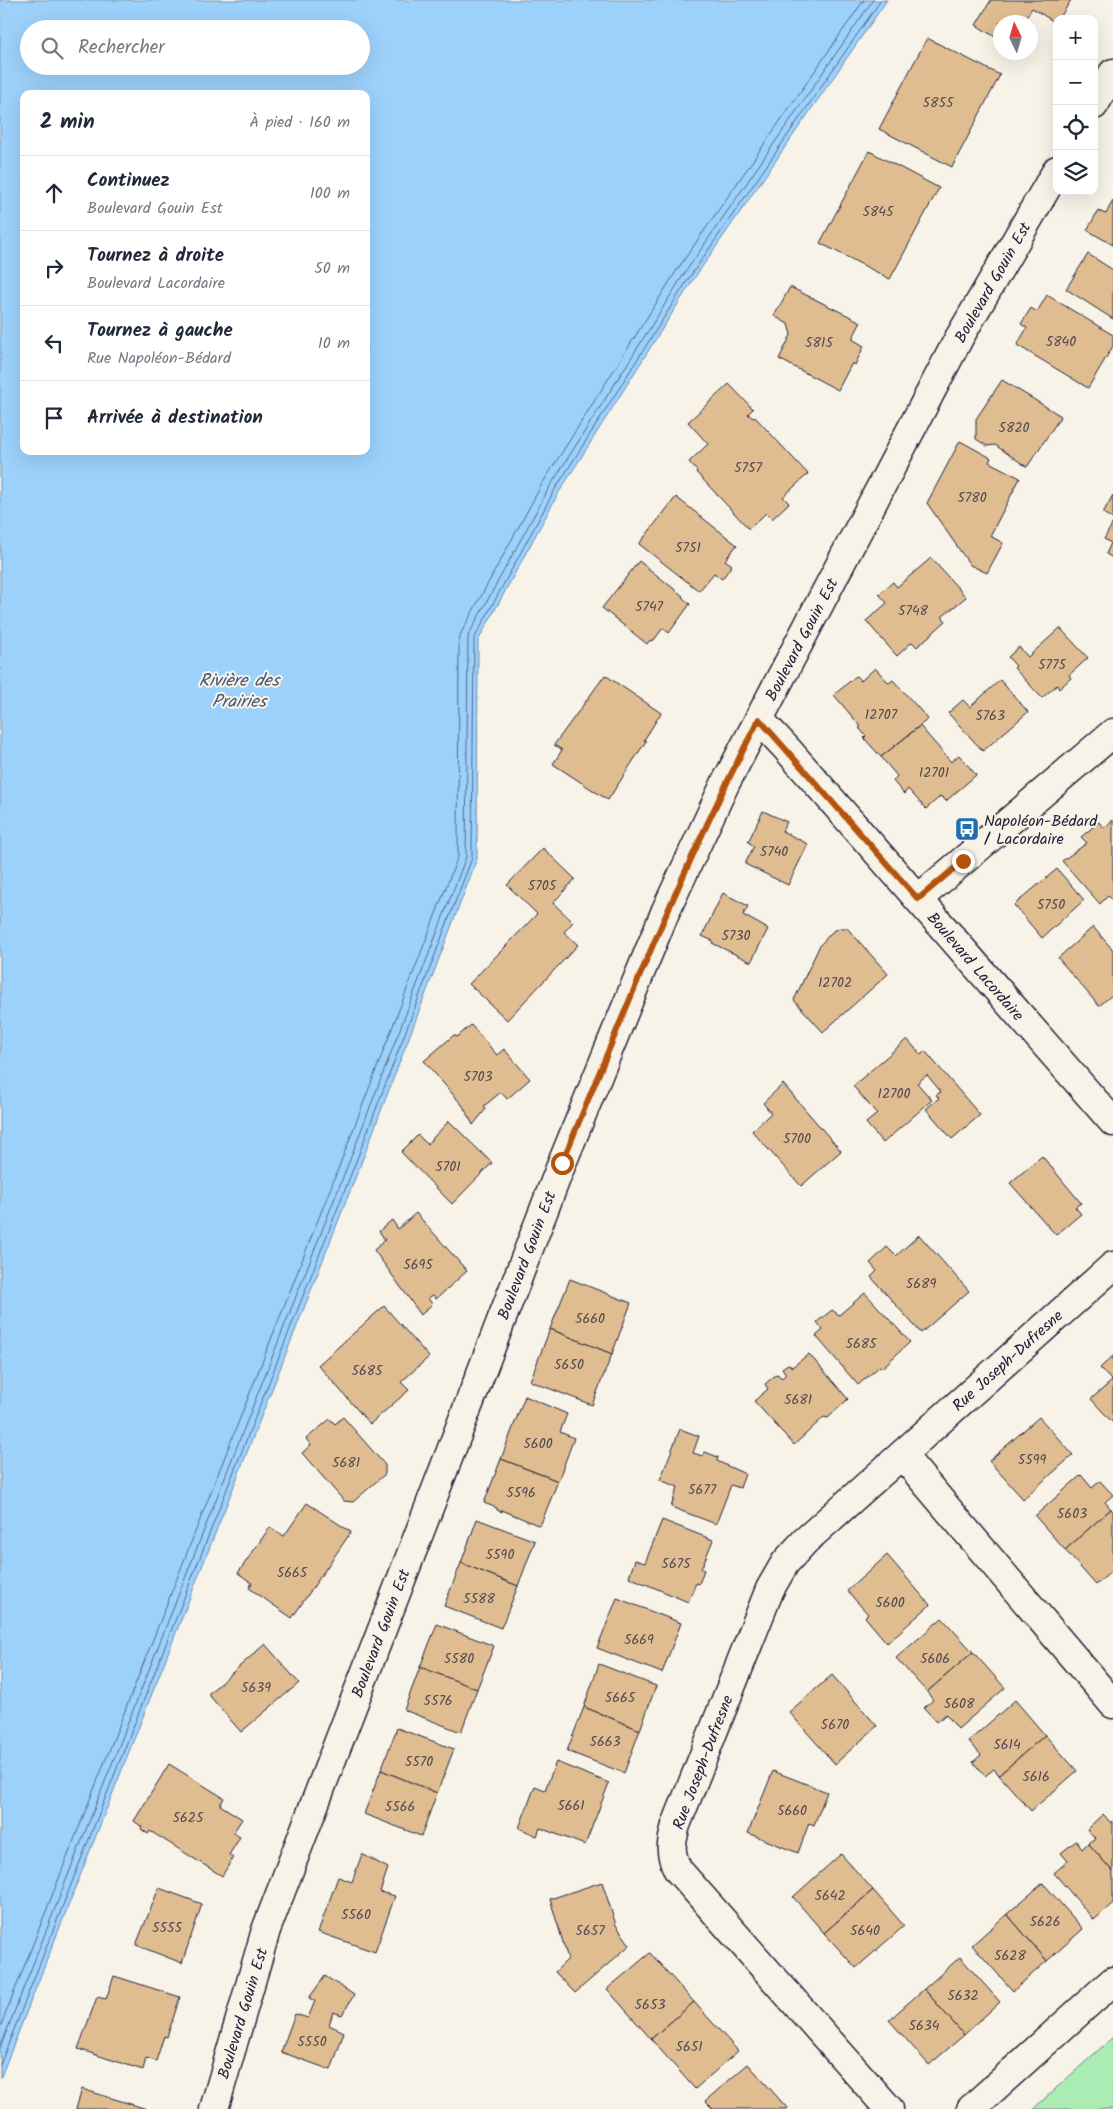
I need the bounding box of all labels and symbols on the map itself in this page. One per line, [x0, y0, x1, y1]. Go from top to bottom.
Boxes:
north arrow [993, 15, 1038, 60]
house number: 5855 [923, 92, 955, 114]
house number: 5845 [862, 201, 895, 223]
street label: Boulevard Gouin Est [948, 217, 1039, 348]
house number: 5840 [1046, 331, 1076, 353]
house number: 5815 [805, 332, 834, 354]
house number: 5820 [998, 417, 1030, 439]
house number: 5757 [734, 457, 763, 479]
house number: 5780 [957, 487, 987, 509]
house number: 5751 [675, 537, 701, 559]
street label: Boulevard Gouin Est [759, 573, 846, 706]
house number: 5747 [635, 596, 664, 618]
house number: 5748 [898, 600, 929, 622]
house number: 5775 [1038, 654, 1067, 676]
water label: Rivière des Prairies [199, 667, 282, 717]
house number: 12707 [865, 704, 898, 726]
house number: 5763 [975, 705, 1005, 727]
house number: 12701 [919, 762, 949, 784]
place label: Napoléon-Bédard / Lacordaire [984, 809, 1098, 852]
bus stop icon: Napoléon-Bédard / Lacordaire [954, 816, 980, 842]
house number: 5740 [760, 841, 788, 863]
route end [952, 850, 975, 873]
house number: 5705 [528, 875, 558, 897]
house number: 5750 [1037, 894, 1065, 916]
street label: Boulevard Lacordaire [920, 907, 1030, 1027]
house number: 5730 [722, 925, 750, 947]
house number: 12702 [818, 972, 852, 994]
house number: 5703 [464, 1066, 492, 1088]
house number: 12700 [878, 1083, 910, 1105]
house number: 5700 [783, 1128, 811, 1150]
route start [551, 1152, 574, 1175]
house number: 5701 [435, 1156, 461, 1178]
street label: Boulevard Gouin Est [491, 1187, 564, 1324]
house number: 5695 [403, 1254, 434, 1276]
house number: 5689 [906, 1273, 936, 1295]
street label: Rue Joseph-Dufresne [947, 1304, 1069, 1418]
house number: 5660 [575, 1308, 605, 1330]
house number: 5685 [845, 1333, 878, 1355]
house number: 5650 [554, 1354, 584, 1376]
house number: 5685 [351, 1360, 384, 1382]
house number: 5681 [784, 1389, 812, 1411]
house number: 5600 [523, 1433, 553, 1455]
house number: 5599 [1018, 1449, 1047, 1471]
house number: 5681 [332, 1452, 360, 1474]
house number: 5677 [688, 1479, 717, 1501]
house number: 5596 [506, 1482, 536, 1504]
house number: 5603 [1057, 1503, 1087, 1525]
house number: 5590 [486, 1544, 514, 1566]
house number: 5675 [661, 1553, 692, 1575]
house number: 5665 [277, 1562, 309, 1584]
street label: Boulevard Gouin Est [345, 1565, 418, 1702]
house number: 5588 [463, 1588, 496, 1610]
house number: 5600 [875, 1592, 905, 1614]
house number: 5669 [624, 1629, 654, 1651]
house number: 5580 [444, 1648, 474, 1670]
house number: 5606 [920, 1648, 950, 1670]
house number: 5639 [241, 1677, 271, 1699]
house number: 5665 [605, 1687, 637, 1709]
house number: 5576 [423, 1690, 453, 1712]
street label: Rue Joseph-Dufresne [666, 1692, 741, 1833]
house number: 5608 [944, 1693, 975, 1715]
house number: 5670 [821, 1714, 849, 1736]
house number: 5663 [589, 1731, 621, 1753]
house number: 5614 [993, 1734, 1021, 1756]
house number: 5570 [405, 1751, 433, 1773]
house number: 5616 [1022, 1766, 1050, 1788]
house number: 5661 [557, 1795, 585, 1817]
house number: 5566 [385, 1796, 415, 1818]
house number: 5660 [777, 1800, 807, 1822]
house number: 5625 [173, 1807, 205, 1829]
house number: 5642 [814, 1885, 846, 1907]
house number: 5560 [341, 1904, 371, 1926]
house number: 5626 [1029, 1911, 1061, 1933]
house number: 5555 [152, 1917, 184, 1939]
house number: 5657 [575, 1920, 605, 1942]
house number: 5640 [850, 1920, 880, 1942]
street label: Boulevard Gouin Est [212, 1944, 276, 2082]
house number: 5628 [994, 1945, 1026, 1967]
house number: 5632 [947, 1985, 979, 2007]
house number: 5653 [635, 1994, 665, 2016]
house number: 5634 [908, 2015, 940, 2037]
house number: 5550 [297, 2031, 327, 2053]
house number: 5651 [675, 2036, 703, 2058]

